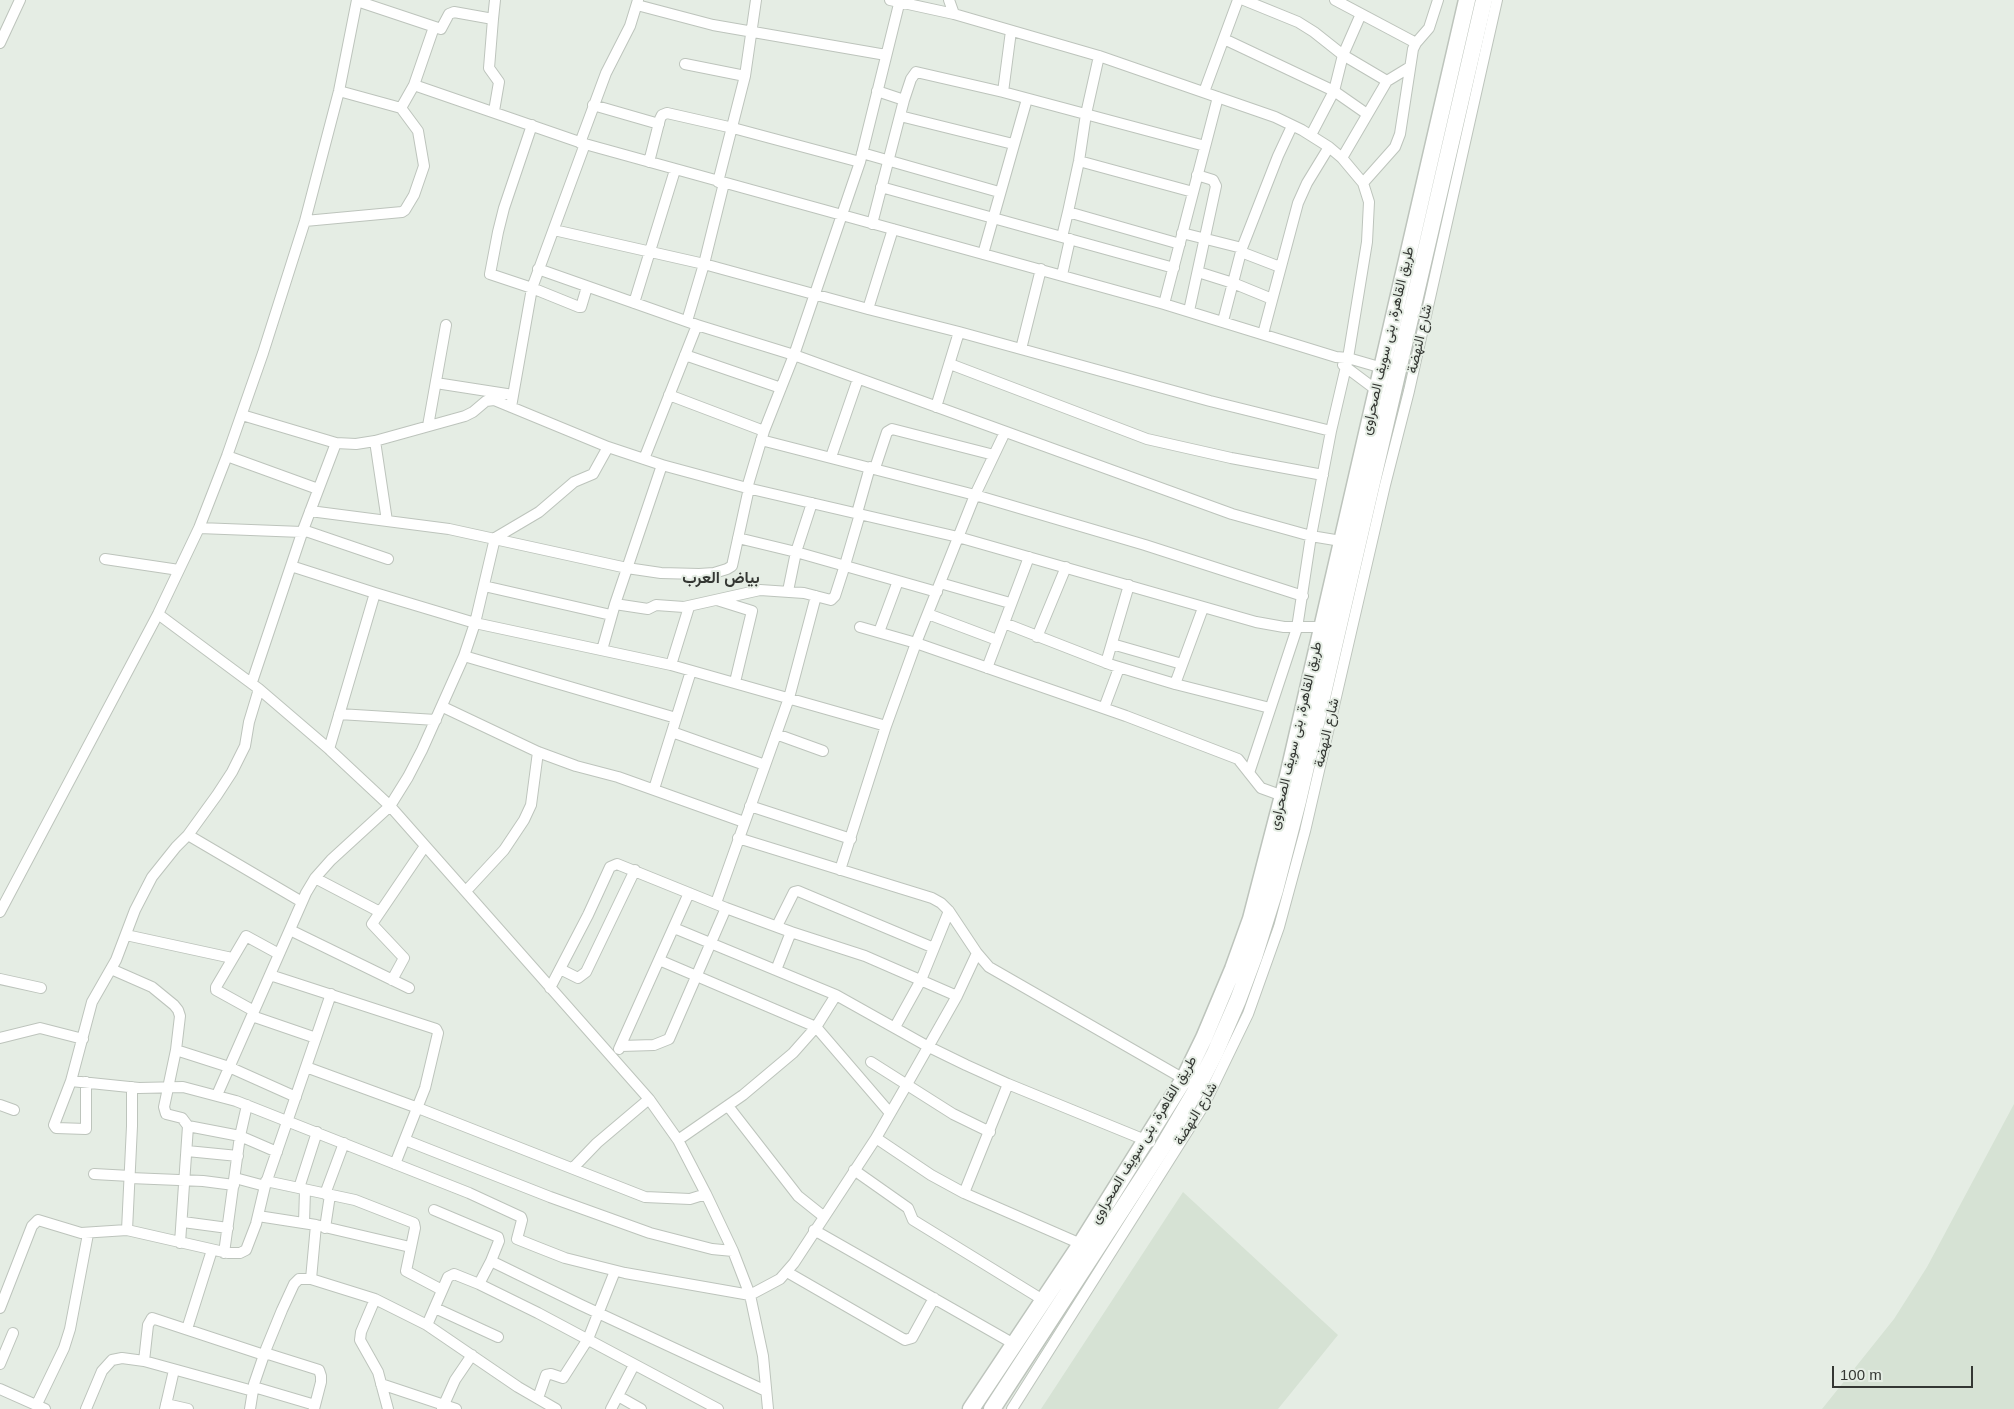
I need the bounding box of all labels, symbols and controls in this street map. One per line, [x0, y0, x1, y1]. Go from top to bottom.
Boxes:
street label: طريق القاهرة, بنى سويف الصحراوى [1358, 245, 1418, 437]
street label: شارع النهضة [1404, 303, 1436, 375]
district label: بياض العرب [682, 569, 760, 589]
street label: طريق القاهرة, بنى سويف الصحراوى [1266, 640, 1326, 832]
street label: شارع النهضة [1311, 697, 1343, 769]
street label: طريق القاهرة, بنى سويف الصحراوى [1087, 1053, 1201, 1227]
street label: شارع النهضة [1171, 1080, 1221, 1148]
scale bar [1834, 1356, 1975, 1388]
text: 100 m [1840, 1366, 1882, 1383]

